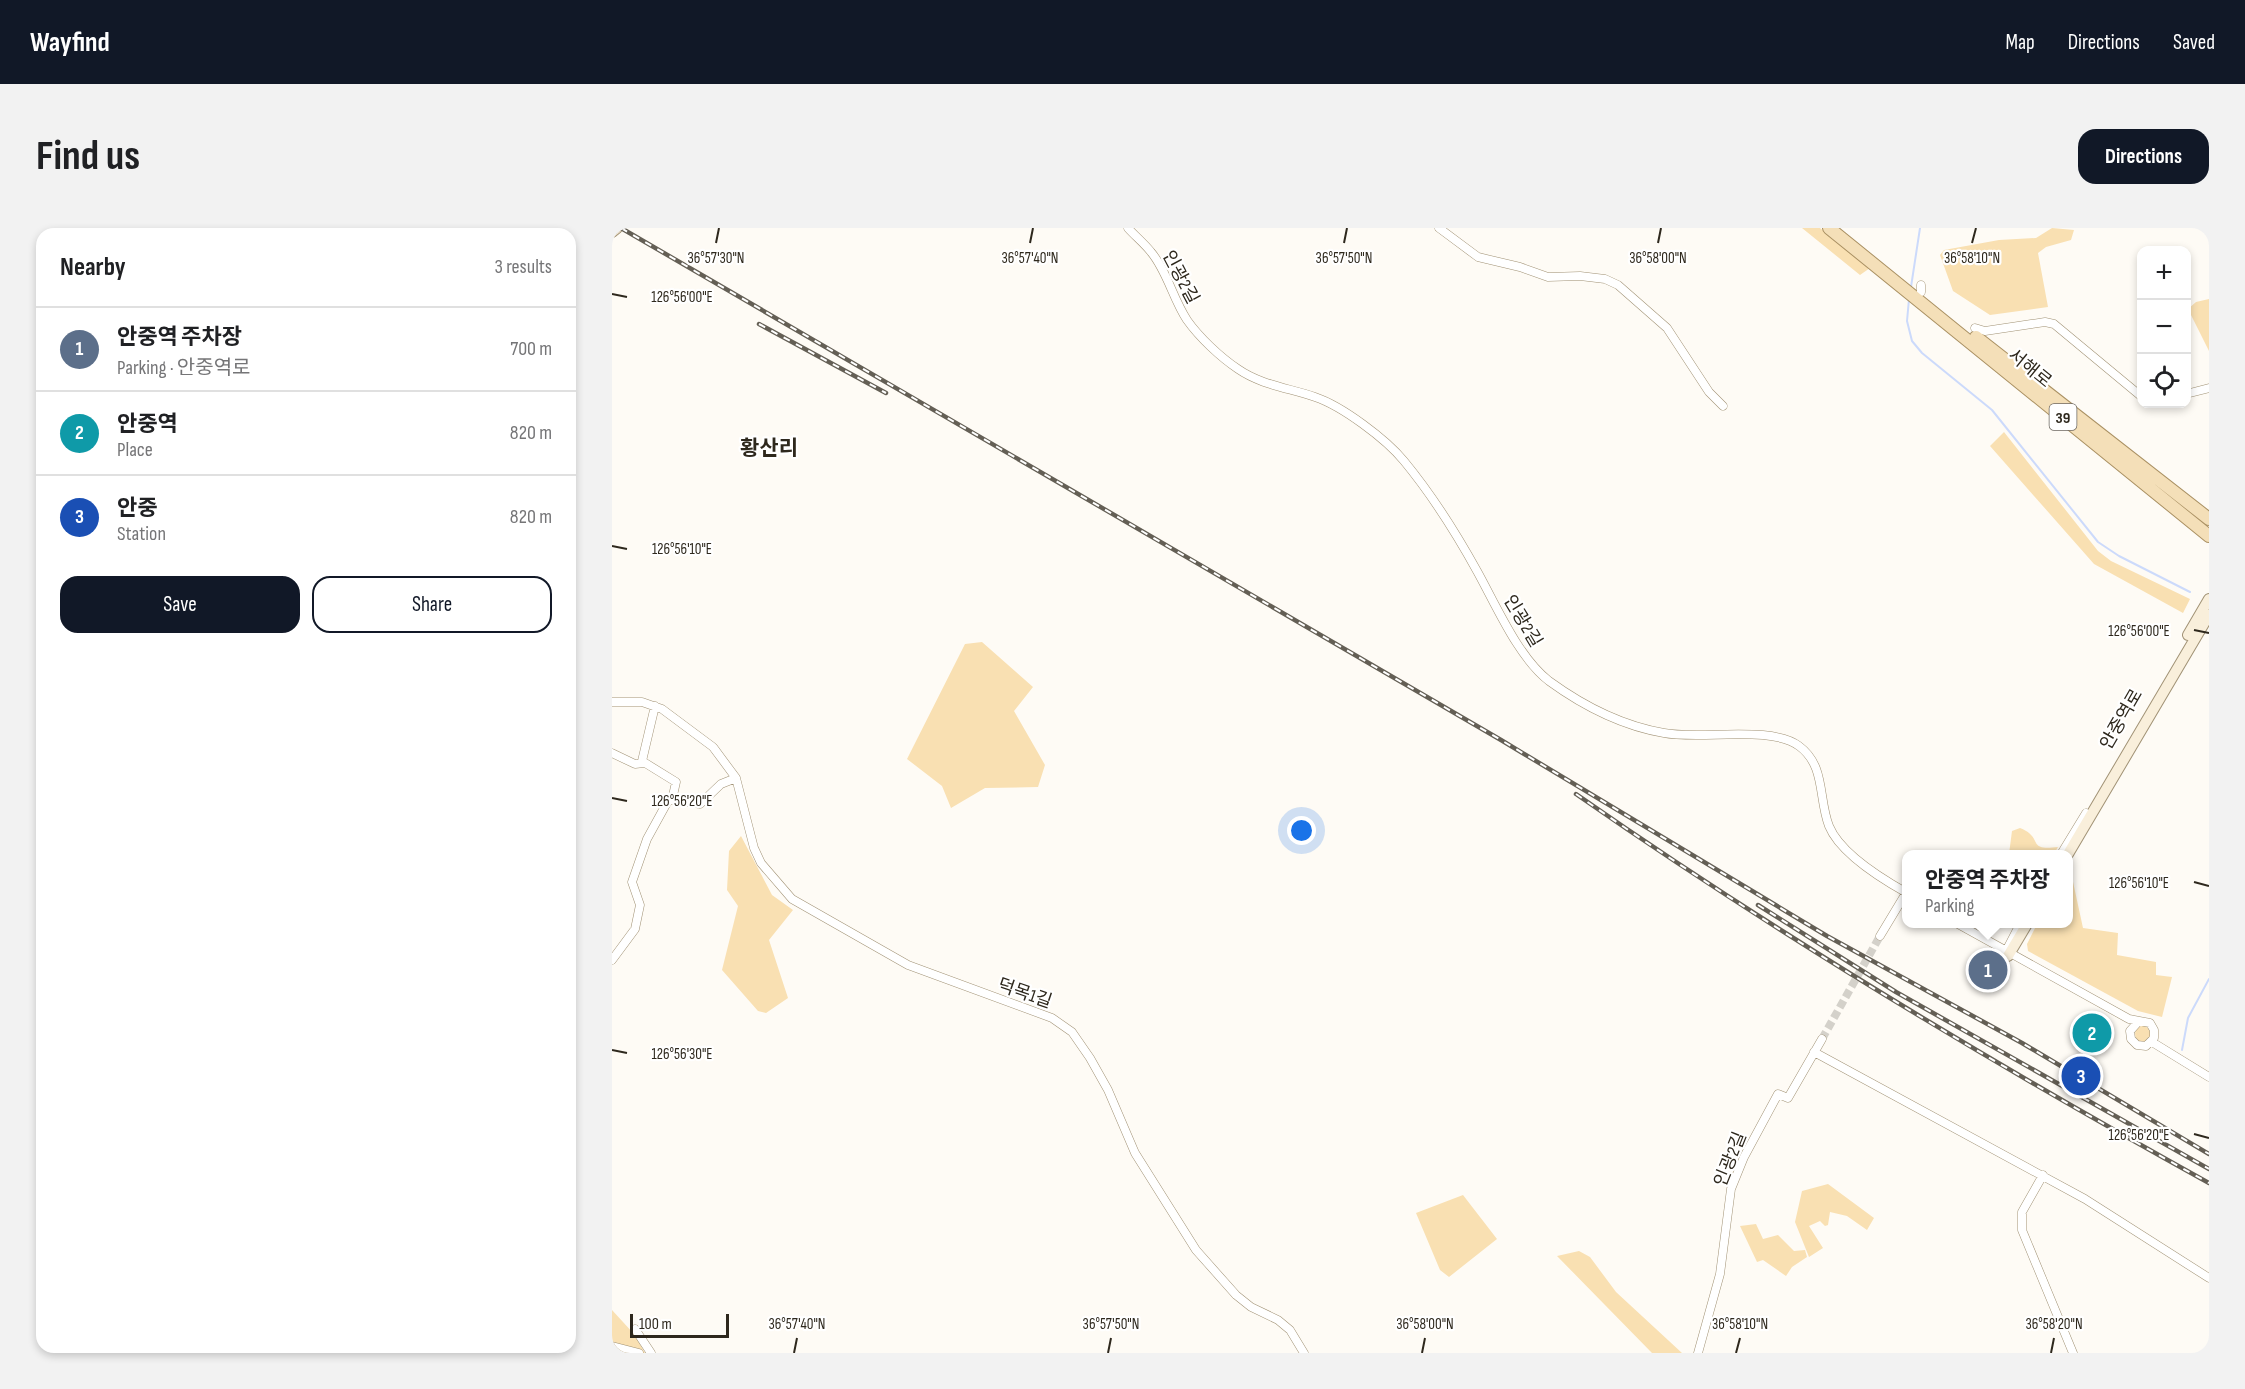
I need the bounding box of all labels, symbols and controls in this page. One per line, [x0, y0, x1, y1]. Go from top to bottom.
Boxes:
text: Wayfind [30, 26, 110, 59]
text: Map [2005, 30, 2035, 55]
text: Directions [2068, 30, 2140, 55]
text: Saved [2173, 30, 2215, 55]
button: Directions [2078, 129, 2209, 184]
text: Find us [36, 131, 140, 182]
map controls [2137, 246, 2191, 408]
button: + [2137, 246, 2191, 300]
street label: 인광2길 [1158, 247, 1203, 307]
text: 36°57'30"N [687, 249, 745, 268]
text: 36°57'40"N [1001, 249, 1059, 268]
text: 36°57'50"N [1316, 249, 1372, 268]
text: 36°58'00"N [1629, 249, 1687, 268]
text: 36°58'10"N [1944, 249, 2000, 268]
text: Nearby [60, 252, 126, 283]
text: 3 results [495, 255, 552, 279]
text: 126°56'00"E [651, 288, 713, 307]
button: − [2137, 300, 2191, 354]
text: 안중역 주차장 [117, 324, 242, 351]
text: 1 [76, 337, 83, 361]
text: 700 m [510, 337, 552, 361]
street label: 서해로 [2004, 345, 2056, 392]
button: locate [2137, 354, 2191, 408]
text: Parking · 안중역로 [117, 356, 250, 380]
road number: 39 [2050, 404, 2076, 430]
text: 안중역 [117, 411, 178, 438]
text: 2 [75, 421, 84, 445]
text: 820 m [510, 421, 552, 445]
district label: 황산리 [740, 436, 798, 461]
text: Place [117, 438, 153, 462]
text: 안중 [117, 495, 157, 522]
text: 3 [75, 505, 84, 529]
text: 820 m [510, 505, 552, 529]
text: Station [117, 522, 166, 546]
text: 126°56'10"E [652, 540, 712, 559]
button: Save [60, 576, 300, 633]
button: Share [312, 576, 552, 633]
street label: 인광2길 [1499, 591, 1546, 651]
text: 126°56'00"E [2108, 622, 2170, 641]
street label: 안중역로 [2096, 685, 2147, 753]
text: 126°56'20"E [651, 792, 713, 811]
your location [1287, 816, 1316, 845]
popup [1902, 850, 2073, 928]
text: 안중역 주차장 [1925, 867, 2050, 894]
text: 126°56'10"E [2109, 874, 2169, 893]
text: Parking [1925, 894, 1975, 918]
pin: 1 [1968, 948, 2008, 992]
street label: 덕목1길 [995, 974, 1055, 1013]
pin: 2 [2072, 1010, 2112, 1056]
text: 126°56'30"E [651, 1045, 713, 1064]
pin: 3 [2062, 1054, 2100, 1098]
text: 126°56'20"E [2108, 1126, 2170, 1145]
street label: 인광2길 [1710, 1129, 1751, 1190]
scale bar [630, 1311, 729, 1338]
text: 100 m [639, 1315, 672, 1334]
text: 36°57'40"N [768, 1315, 826, 1334]
text: 36°57'50"N [1083, 1315, 1139, 1334]
text: 36°58'00"N [1396, 1315, 1454, 1334]
text: 36°58'10"N [1712, 1315, 1768, 1334]
text: 36°58'20"N [2025, 1315, 2083, 1334]

